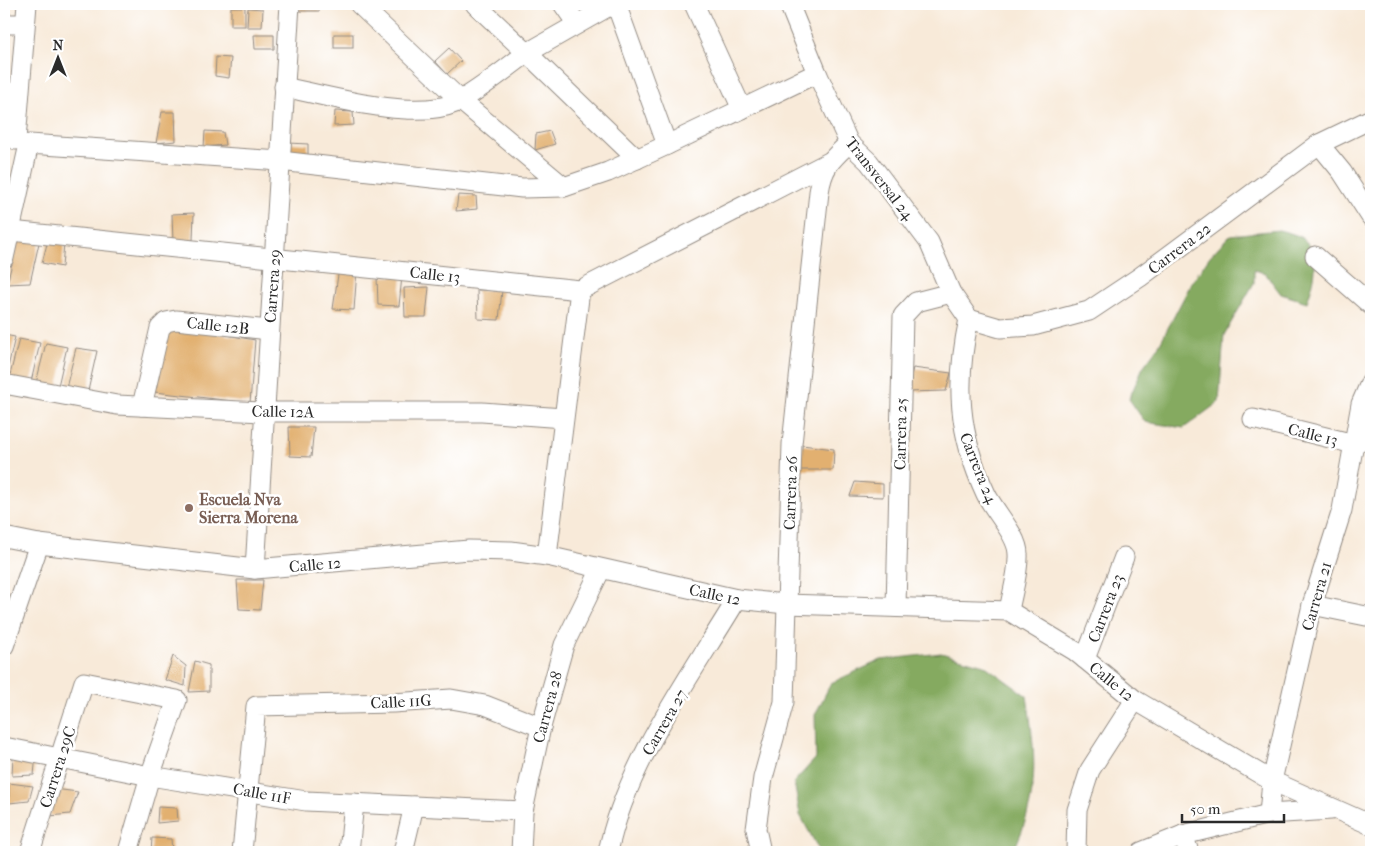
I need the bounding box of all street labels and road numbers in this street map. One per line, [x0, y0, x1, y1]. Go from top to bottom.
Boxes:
street label: Transversal 24 [841, 133, 918, 224]
street label: Carrera 22 [1144, 219, 1214, 278]
street label: Carrera 29 [260, 249, 285, 324]
street label: Calle 13 [409, 262, 461, 287]
street label: Calle 12B [186, 313, 250, 338]
street label: Carrera 25 [890, 398, 911, 470]
street label: Calle 12A [252, 401, 315, 422]
street label: Calle 13 [1286, 419, 1340, 450]
street label: Carrera 24 [956, 430, 1002, 507]
street label: Carrera 26 [780, 455, 801, 530]
street label: Calle 12 [288, 553, 342, 576]
street label: Carrera 21 [1298, 559, 1335, 633]
street label: Carrera 23 [1084, 571, 1127, 645]
street label: Calle 12 [687, 580, 742, 609]
street label: Calle 12 [1085, 658, 1138, 705]
street label: Carrera 28 [529, 669, 566, 745]
street label: Carrera 27 [638, 686, 691, 759]
street label: Calle 11G [370, 690, 432, 713]
street label: Carrera 29C [35, 724, 80, 810]
street label: Calle 11F [232, 779, 293, 808]

